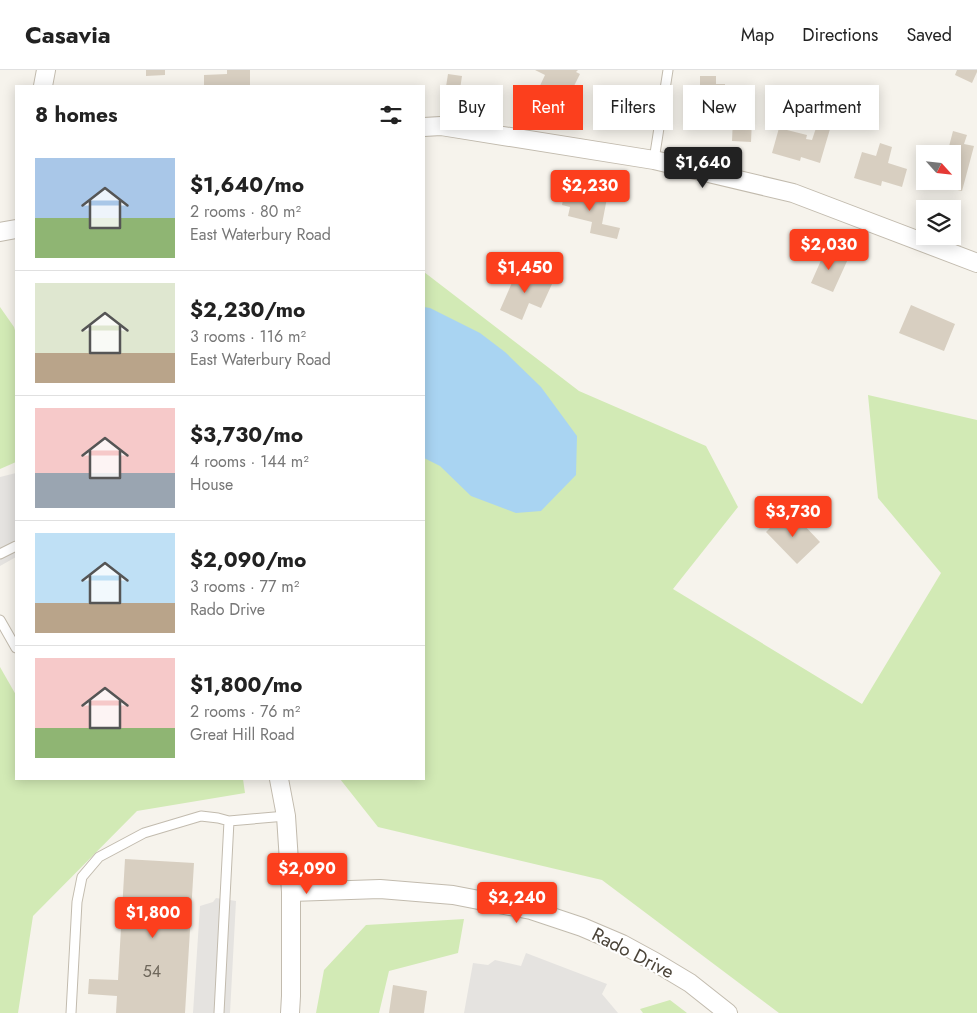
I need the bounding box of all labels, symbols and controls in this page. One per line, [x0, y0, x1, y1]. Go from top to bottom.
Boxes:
text: Casavia [25, 17, 111, 52]
text: Map [741, 22, 774, 48]
text: Directions [802, 22, 878, 48]
text: Saved [906, 22, 952, 48]
chip: Buy [440, 85, 503, 130]
chip: Rent [513, 85, 583, 130]
chip: Filters [593, 85, 673, 130]
chip: New [683, 85, 755, 130]
chip: Apartment [765, 85, 879, 130]
text: 8 homes [35, 100, 118, 130]
icon: filters [377, 101, 405, 129]
north arrow [916, 145, 961, 190]
map controls [916, 145, 961, 245]
pin: $1,640 [662, 146, 744, 189]
text: $1,640 [675, 151, 731, 174]
text: $1,640/mo [190, 170, 304, 200]
pin: $2,230 [549, 170, 631, 212]
text: $2,230 [562, 174, 618, 197]
icon: home [75, 178, 135, 238]
text: 2 rooms · 80 m² [190, 200, 301, 223]
button: layers [916, 200, 961, 245]
text: East Waterbury Road [190, 223, 331, 246]
pin: $2,030 [788, 228, 870, 271]
text: $2,030 [801, 233, 857, 256]
pin: $1,450 [484, 252, 566, 294]
text: $1,450 [497, 256, 553, 279]
text: $2,230/mo [190, 295, 305, 325]
icon: home [75, 303, 135, 363]
text: 3 rooms · 116 m² [190, 325, 306, 348]
text: East Waterbury Road [190, 348, 331, 371]
text: $3,730/mo [190, 420, 303, 450]
icon: home [75, 428, 135, 488]
text: 4 rooms · 144 m² [190, 450, 309, 473]
text: House [190, 473, 233, 496]
pin: $3,730 [752, 496, 834, 538]
text: $3,730 [765, 500, 821, 523]
text: $2,090/mo [190, 545, 306, 575]
icon: home [75, 553, 135, 613]
text: 3 rooms · 77 m² [190, 575, 299, 598]
text: Rado Drive [190, 598, 265, 621]
text: $1,800/mo [190, 670, 302, 700]
icon: home [75, 678, 135, 738]
text: 2 rooms · 76 m² [190, 700, 300, 723]
text: Great Hill Road [190, 723, 295, 746]
pin: $2,090 [266, 852, 348, 895]
text: $2,090 [278, 857, 336, 880]
pin: $2,240 [476, 882, 558, 924]
text: $2,240 [488, 886, 546, 909]
pin: $1,800 [112, 896, 194, 939]
text: $1,800 [126, 901, 180, 924]
street label: Rado Drive [587, 921, 679, 985]
house number: 54 [143, 960, 161, 983]

